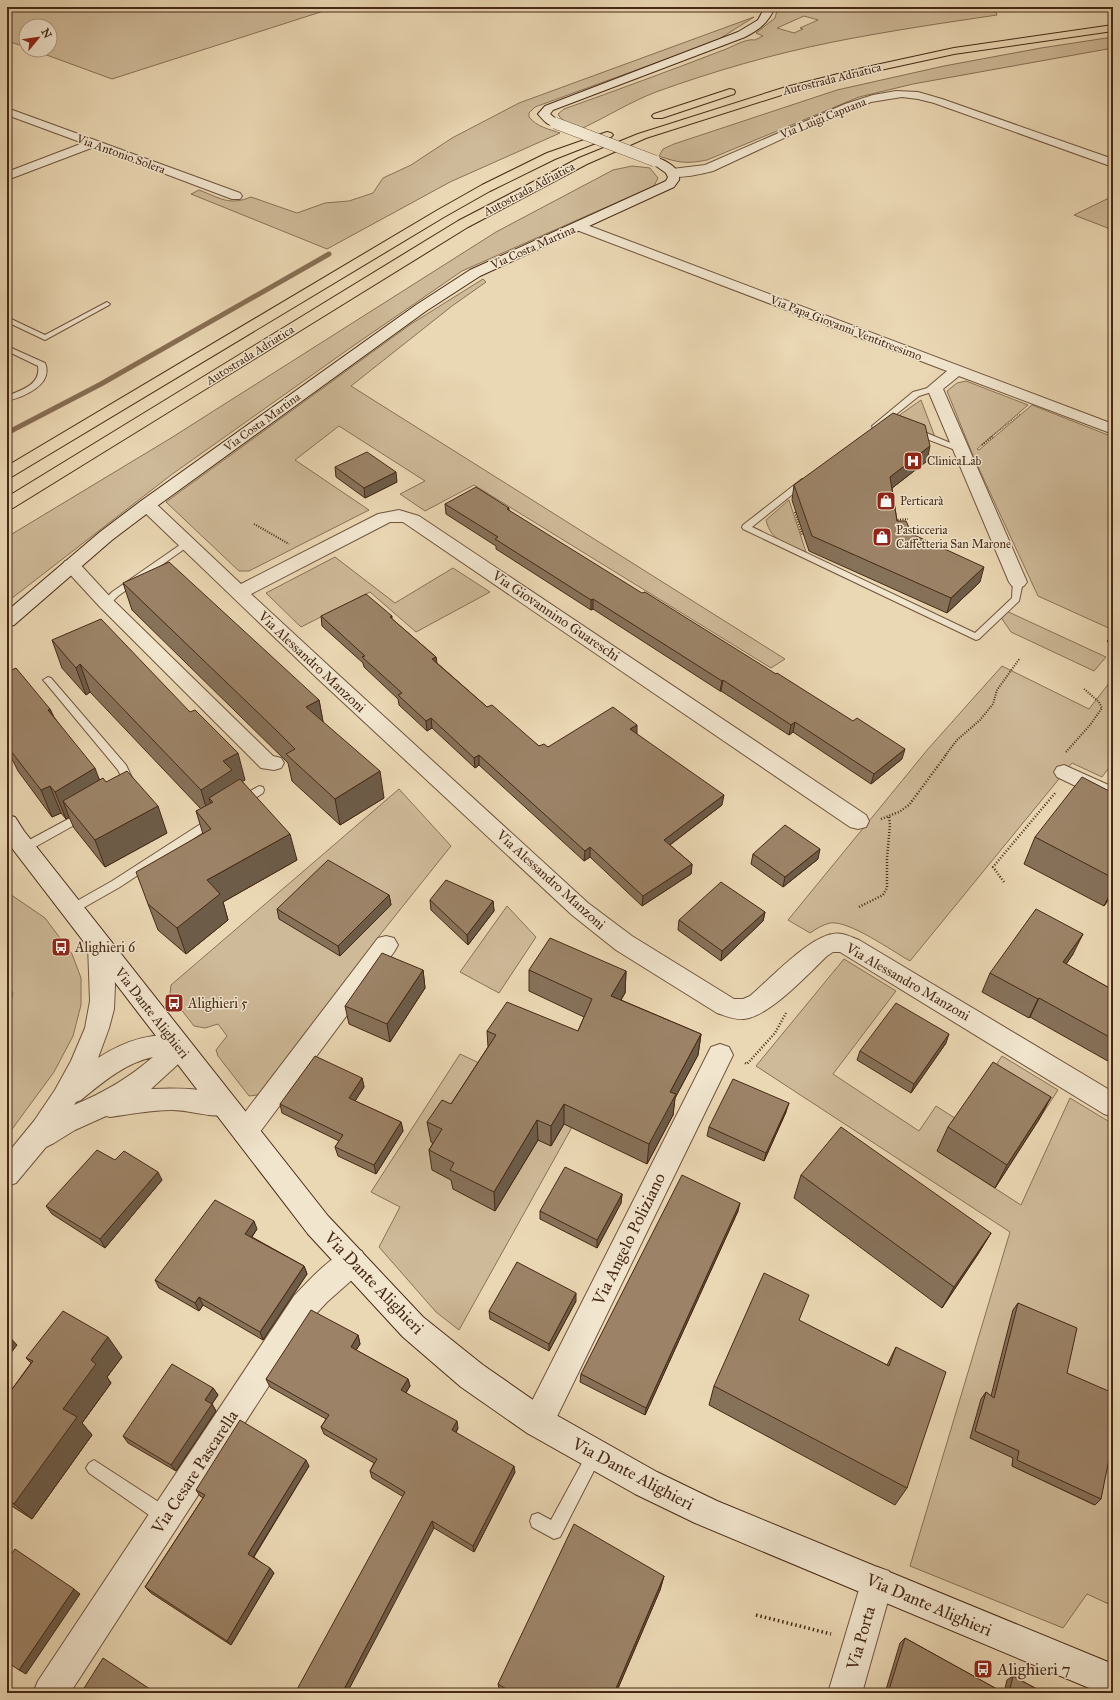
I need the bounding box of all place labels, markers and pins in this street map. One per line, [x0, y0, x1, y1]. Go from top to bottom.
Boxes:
hospital icon: ClinicaLab [902, 450, 924, 472]
place label: ClinicaLab [927, 454, 982, 468]
shop icon: Perticarà [875, 490, 897, 512]
place label: Perticarà [900, 494, 944, 508]
place label: Pasticceria Caffetteria San Marone [896, 523, 1011, 551]
shop icon: Pasticceria Caffetteria San Marone [871, 526, 893, 548]
bus stop icon: Alighieri 6 [50, 936, 72, 958]
place label: Alighieri 6 [74, 939, 136, 956]
bus stop icon: Alighieri 5 [163, 992, 185, 1014]
place label: Alighieri 5 [187, 995, 248, 1012]
bus stop icon: Alighieri 7 [972, 1658, 994, 1680]
place label: Alighieri 7 [996, 1659, 1071, 1680]

